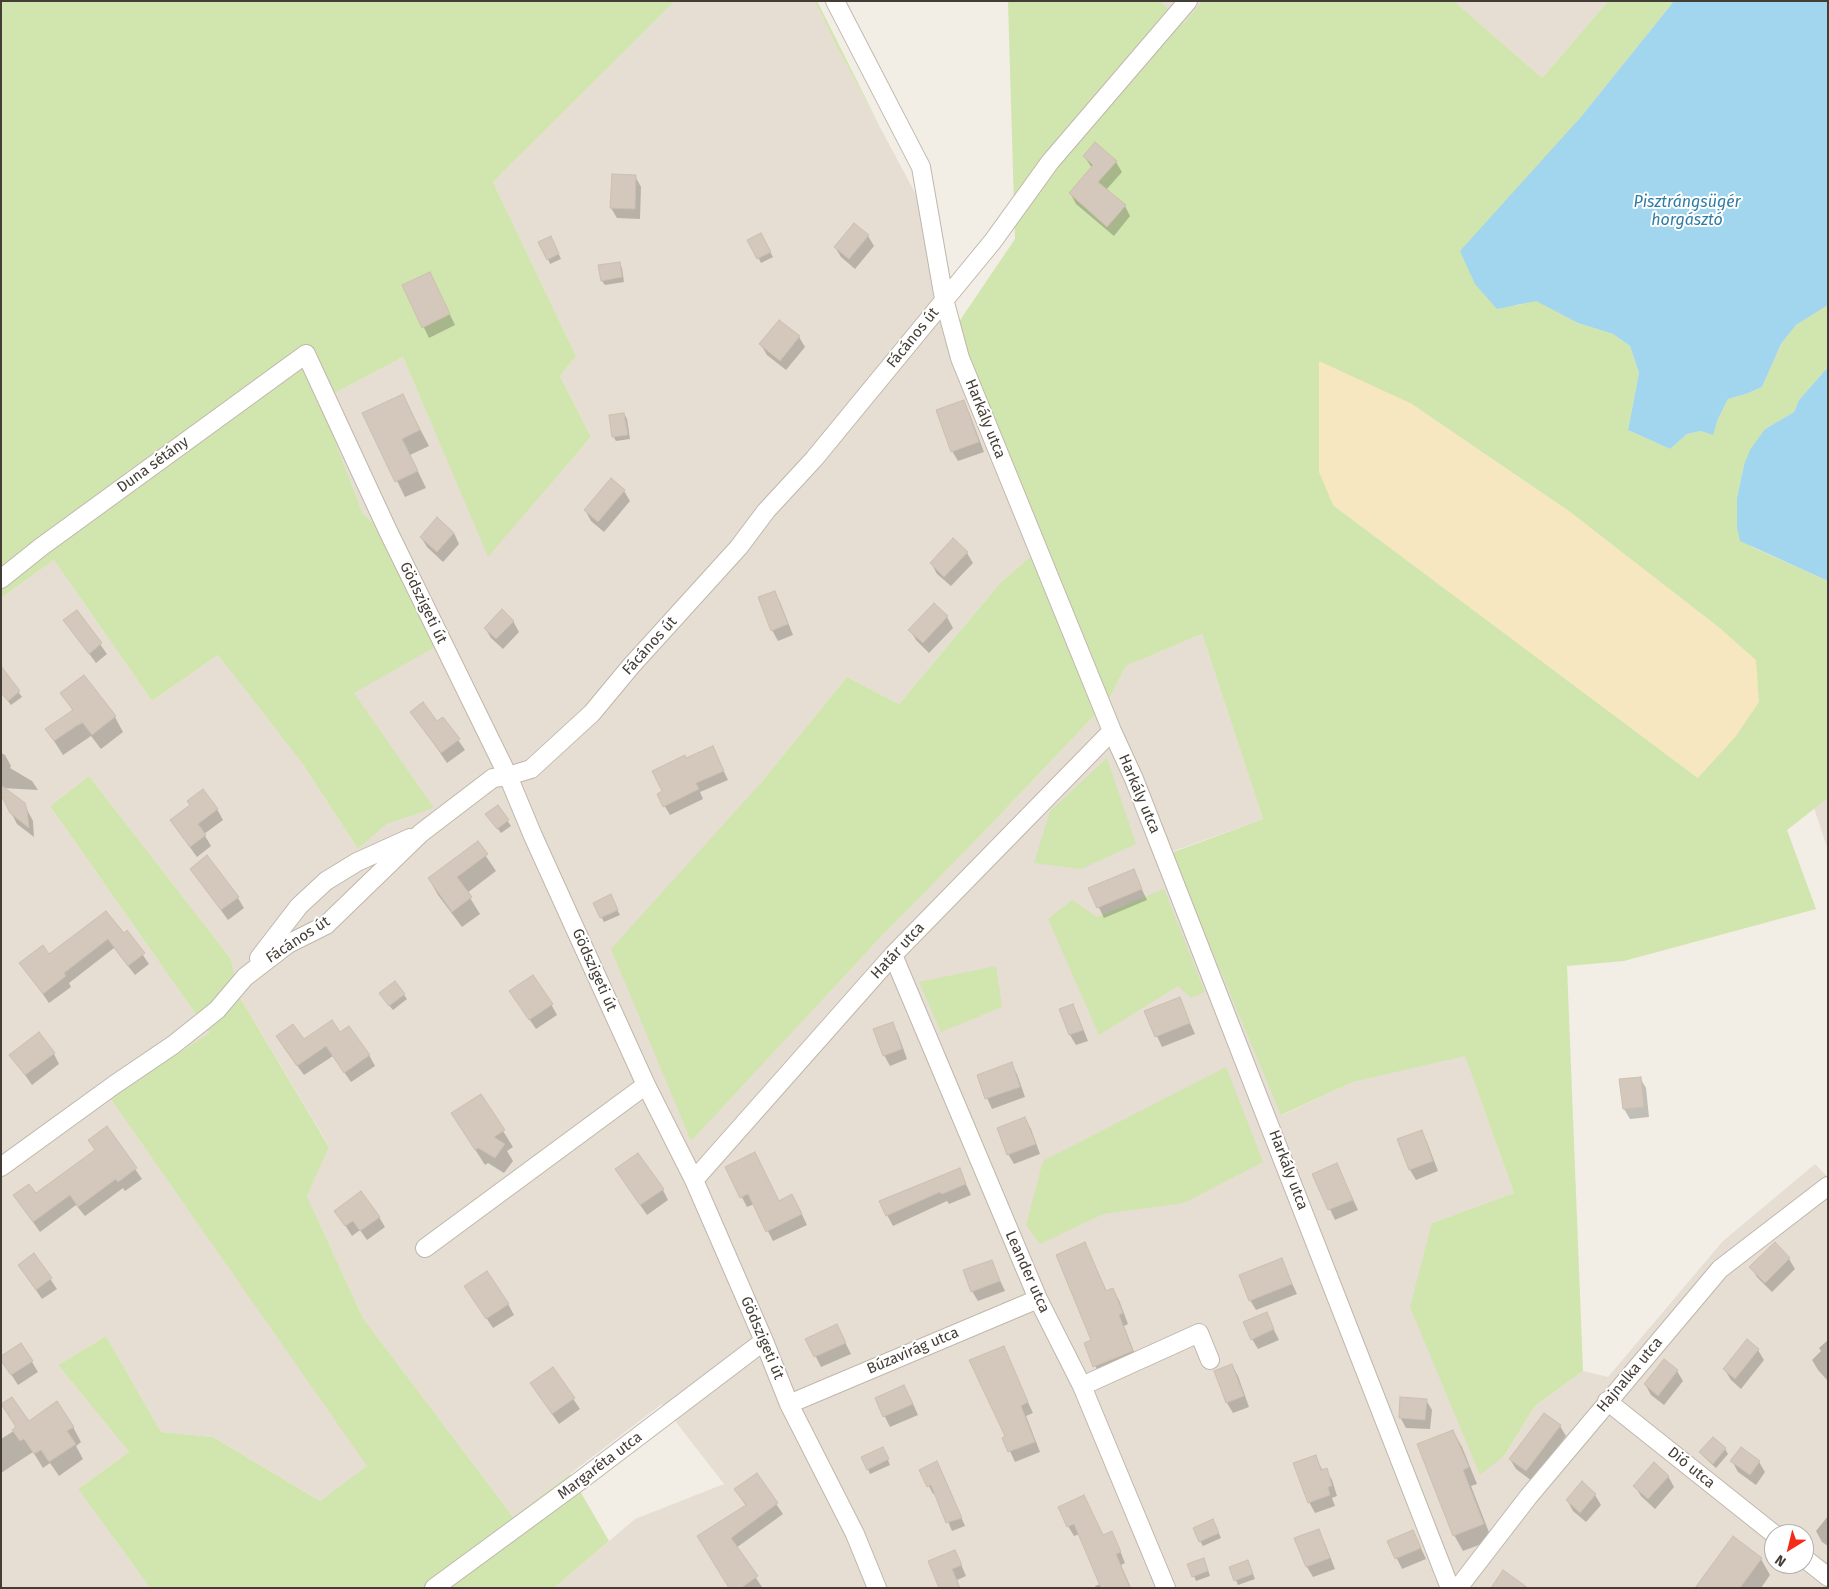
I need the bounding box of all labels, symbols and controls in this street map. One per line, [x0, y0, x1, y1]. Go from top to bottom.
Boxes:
water label: Pisztrángsügér horgásztó [1633, 193, 1741, 231]
street label: Fácános út [883, 304, 943, 372]
street label: Harkály utca [961, 377, 1009, 461]
street label: Duna sétány [114, 433, 192, 497]
street label: Gödszigeti út [396, 559, 450, 647]
street label: Fácános út [619, 613, 681, 679]
street label: Harkály utca [1114, 752, 1164, 836]
street label: Fácános út [263, 913, 333, 967]
street label: Határ utca [867, 919, 929, 983]
street label: Gödszigeti út [568, 926, 620, 1014]
street label: Harkály utca [1264, 1127, 1312, 1213]
street label: Leander utca [1001, 1228, 1053, 1316]
street label: Gödszigeti út [736, 1294, 788, 1382]
street label: Búzavirág utca [864, 1324, 962, 1378]
street label: Hajnalka utca [1593, 1334, 1667, 1416]
street label: Margaréta utca [554, 1428, 646, 1504]
street label: Dió utca [1664, 1443, 1718, 1493]
north arrow [1764, 1524, 1814, 1574]
text: N [1772, 1551, 1789, 1570]

